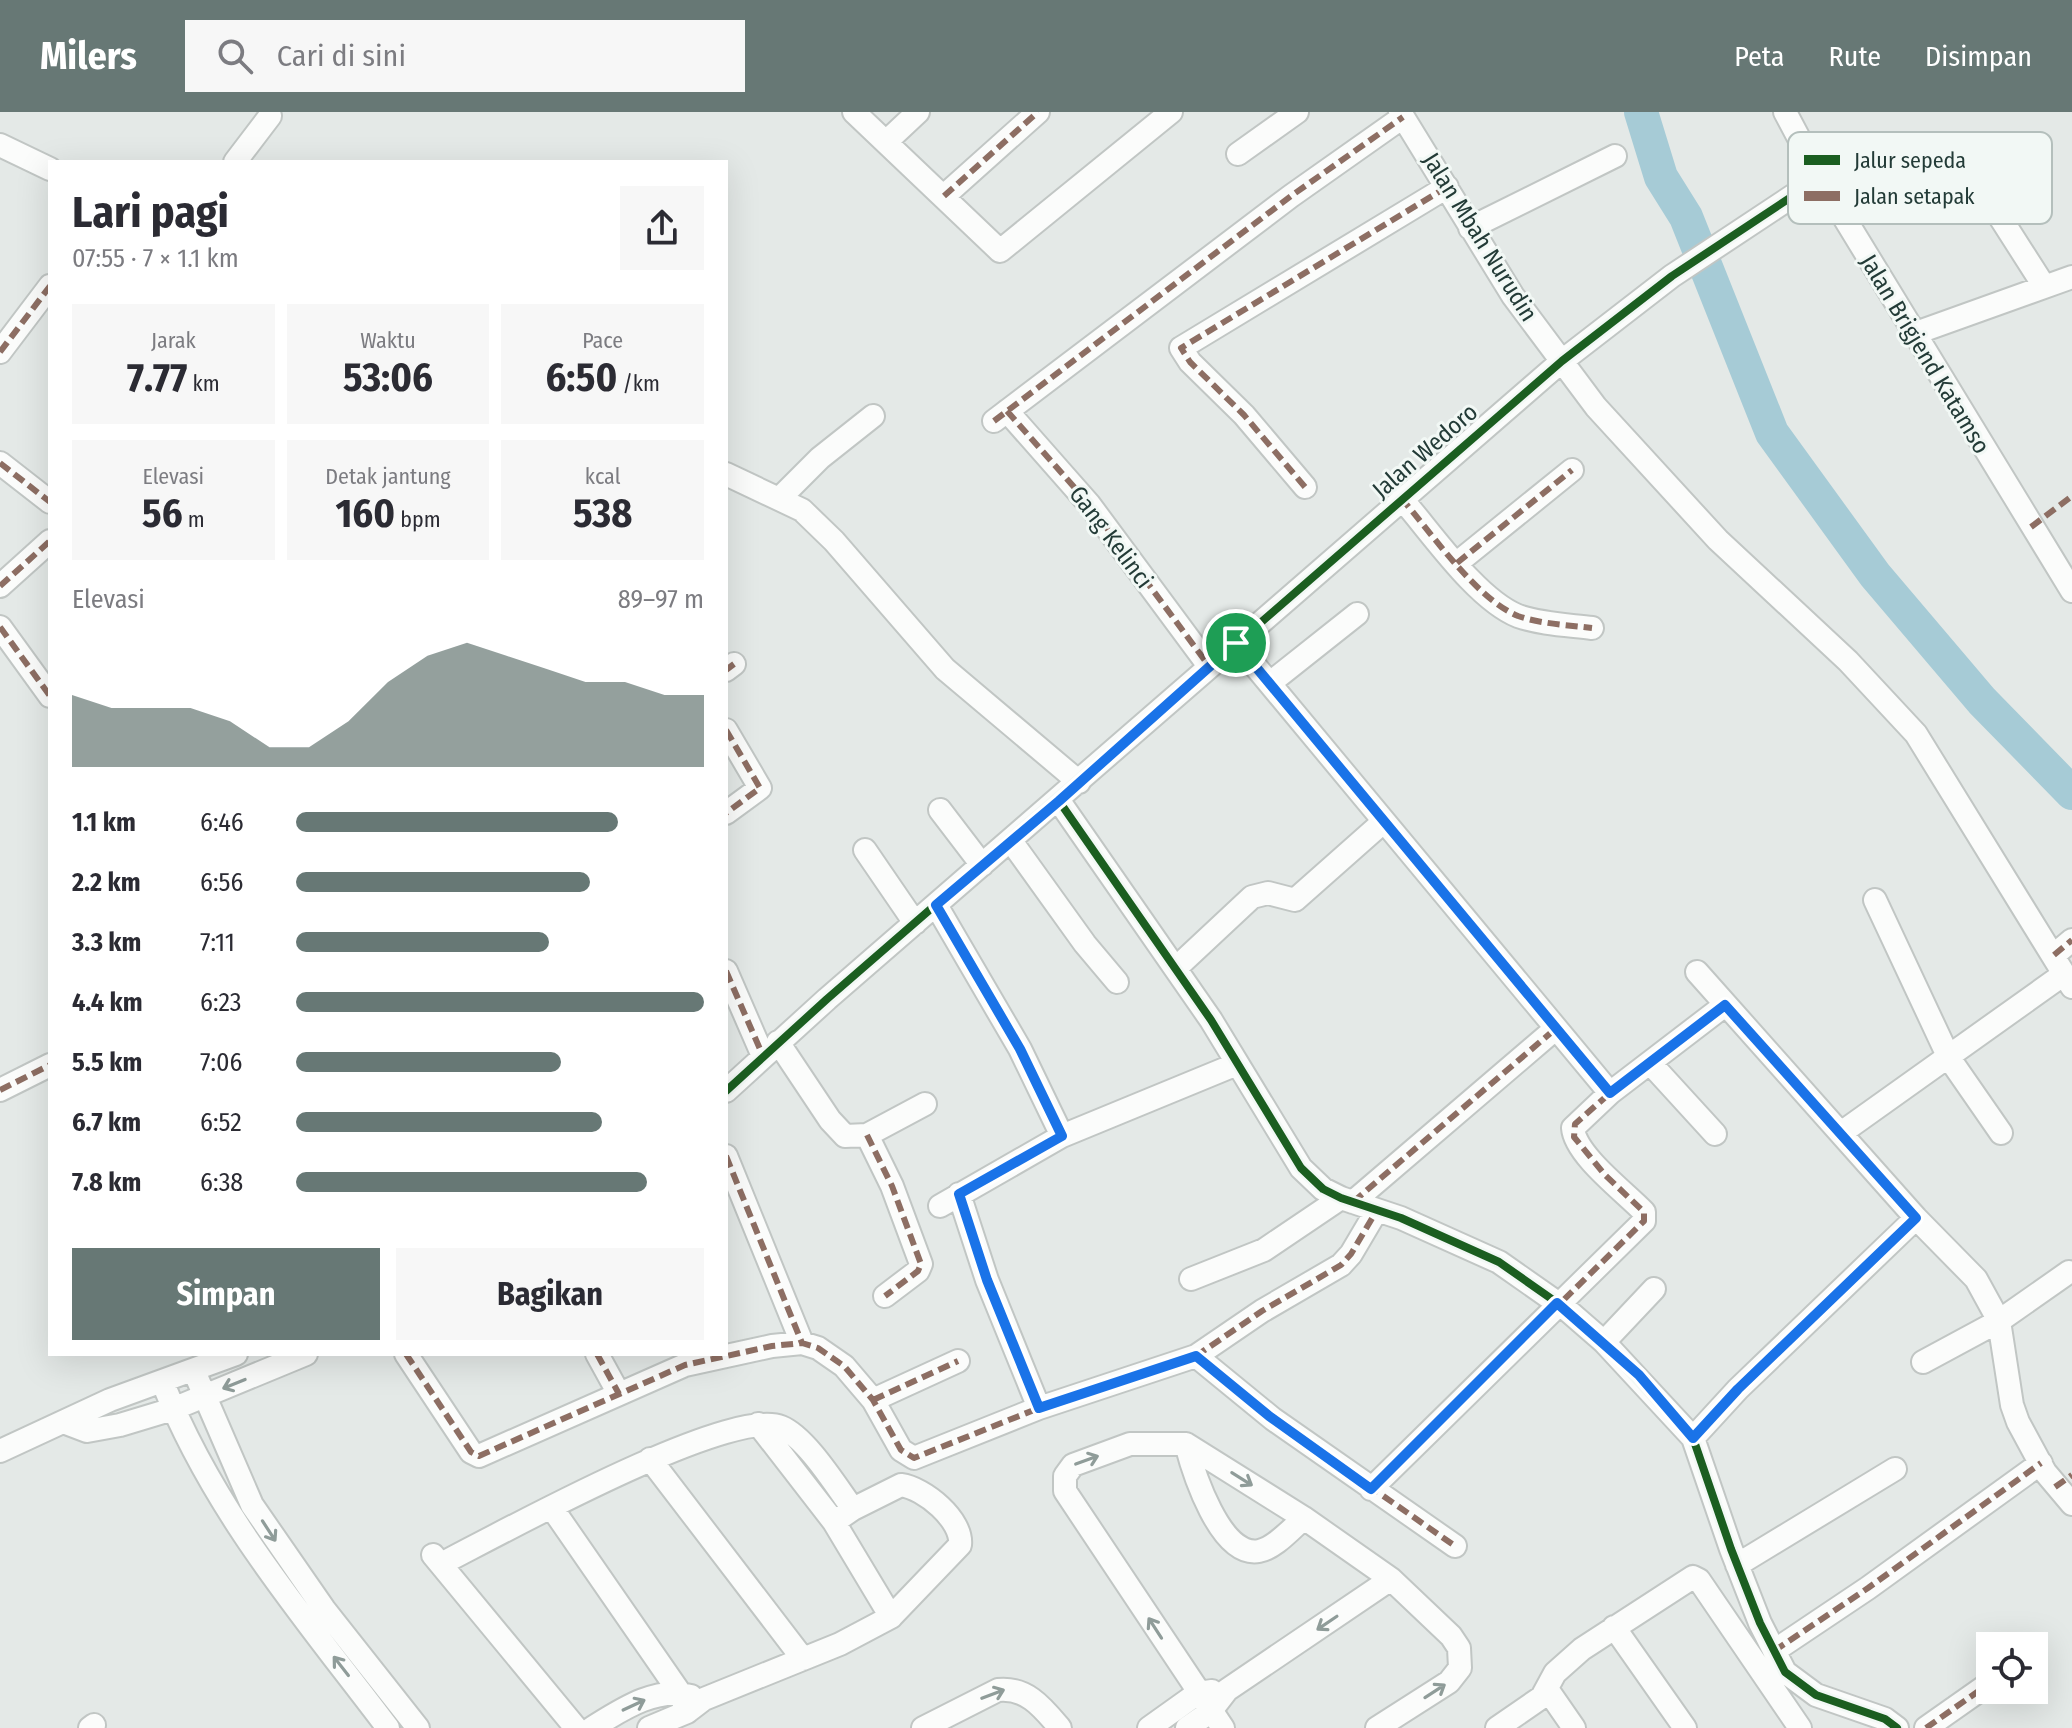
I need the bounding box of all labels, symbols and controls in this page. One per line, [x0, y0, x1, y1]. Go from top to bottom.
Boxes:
search box [185, 20, 745, 92]
text: Milers [40, 33, 137, 79]
icon: search [213, 34, 257, 78]
text: Cari di sini [277, 38, 406, 74]
text: Peta [1734, 40, 1785, 73]
text: Rute [1829, 40, 1881, 73]
text: Disimpan [1925, 40, 2032, 73]
legend [1788, 132, 2052, 224]
street label: Jalan Mbah Nurudin [1417, 147, 1543, 327]
text: Jalur sepeda [1854, 147, 1966, 174]
text: Jalan setapak [1854, 183, 1975, 210]
text: Lari pagi [72, 186, 229, 239]
button: share [620, 186, 704, 270]
text: 07:55 · 7 × 1.1 km [72, 243, 239, 274]
street label: Jalan Brigjend Katamso [1854, 249, 1996, 459]
text: Jarak [151, 327, 196, 354]
text: Waktu [360, 327, 416, 354]
text: Pace [582, 327, 623, 354]
text: 7.77 [127, 354, 187, 402]
text: 53:06 [343, 354, 433, 402]
text: 6:50 [545, 354, 617, 402]
text: km [187, 370, 220, 397]
text: /km [617, 370, 660, 397]
street label: Jalan Wedoro [1367, 398, 1483, 504]
text: Elevasi [142, 463, 204, 490]
text: Detak jantung [325, 463, 451, 490]
text: kcal [585, 463, 620, 490]
street label: Gang Kelinci [1064, 480, 1158, 594]
text: 56 [142, 490, 183, 538]
text: 160 [335, 490, 395, 538]
text: 538 [573, 490, 632, 538]
text: m [183, 506, 205, 533]
text: bpm [395, 506, 441, 533]
text: Elevasi [72, 584, 145, 615]
text: 89–97 m [618, 584, 704, 615]
pin [1202, 609, 1270, 677]
icon: arrive [1214, 621, 1258, 665]
text: 1.1 km [72, 807, 136, 838]
text: 6:46 [200, 807, 244, 838]
text: 2.2 km [72, 867, 141, 898]
text: 6:56 [200, 867, 243, 898]
text: 3.3 km [72, 927, 141, 958]
text: 7:11 [200, 927, 235, 958]
text: 4.4 km [72, 987, 143, 1018]
text: 6:23 [200, 987, 242, 1018]
text: 5.5 km [72, 1047, 142, 1078]
text: 7:06 [200, 1047, 242, 1078]
text: 6.7 km [72, 1107, 141, 1138]
text: 6:52 [200, 1107, 242, 1138]
text: 7.8 km [72, 1167, 141, 1198]
text: 6:38 [200, 1167, 243, 1198]
button: Simpan [72, 1248, 380, 1340]
button: Bagikan [396, 1248, 704, 1340]
one-way arrow [222, 1378, 247, 1392]
one-way arrow [1074, 1452, 1099, 1466]
one-way arrow [1230, 1471, 1253, 1487]
one-way arrow [261, 1519, 277, 1542]
one-way arrow [1316, 1615, 1338, 1631]
one-way arrow [1147, 1617, 1164, 1639]
map controls [1976, 1632, 2048, 1704]
button: locate [1976, 1632, 2048, 1704]
one-way arrow [332, 1656, 349, 1677]
one-way arrow [1424, 1682, 1446, 1699]
one-way arrow [980, 1686, 1005, 1700]
one-way arrow [622, 1697, 646, 1712]

